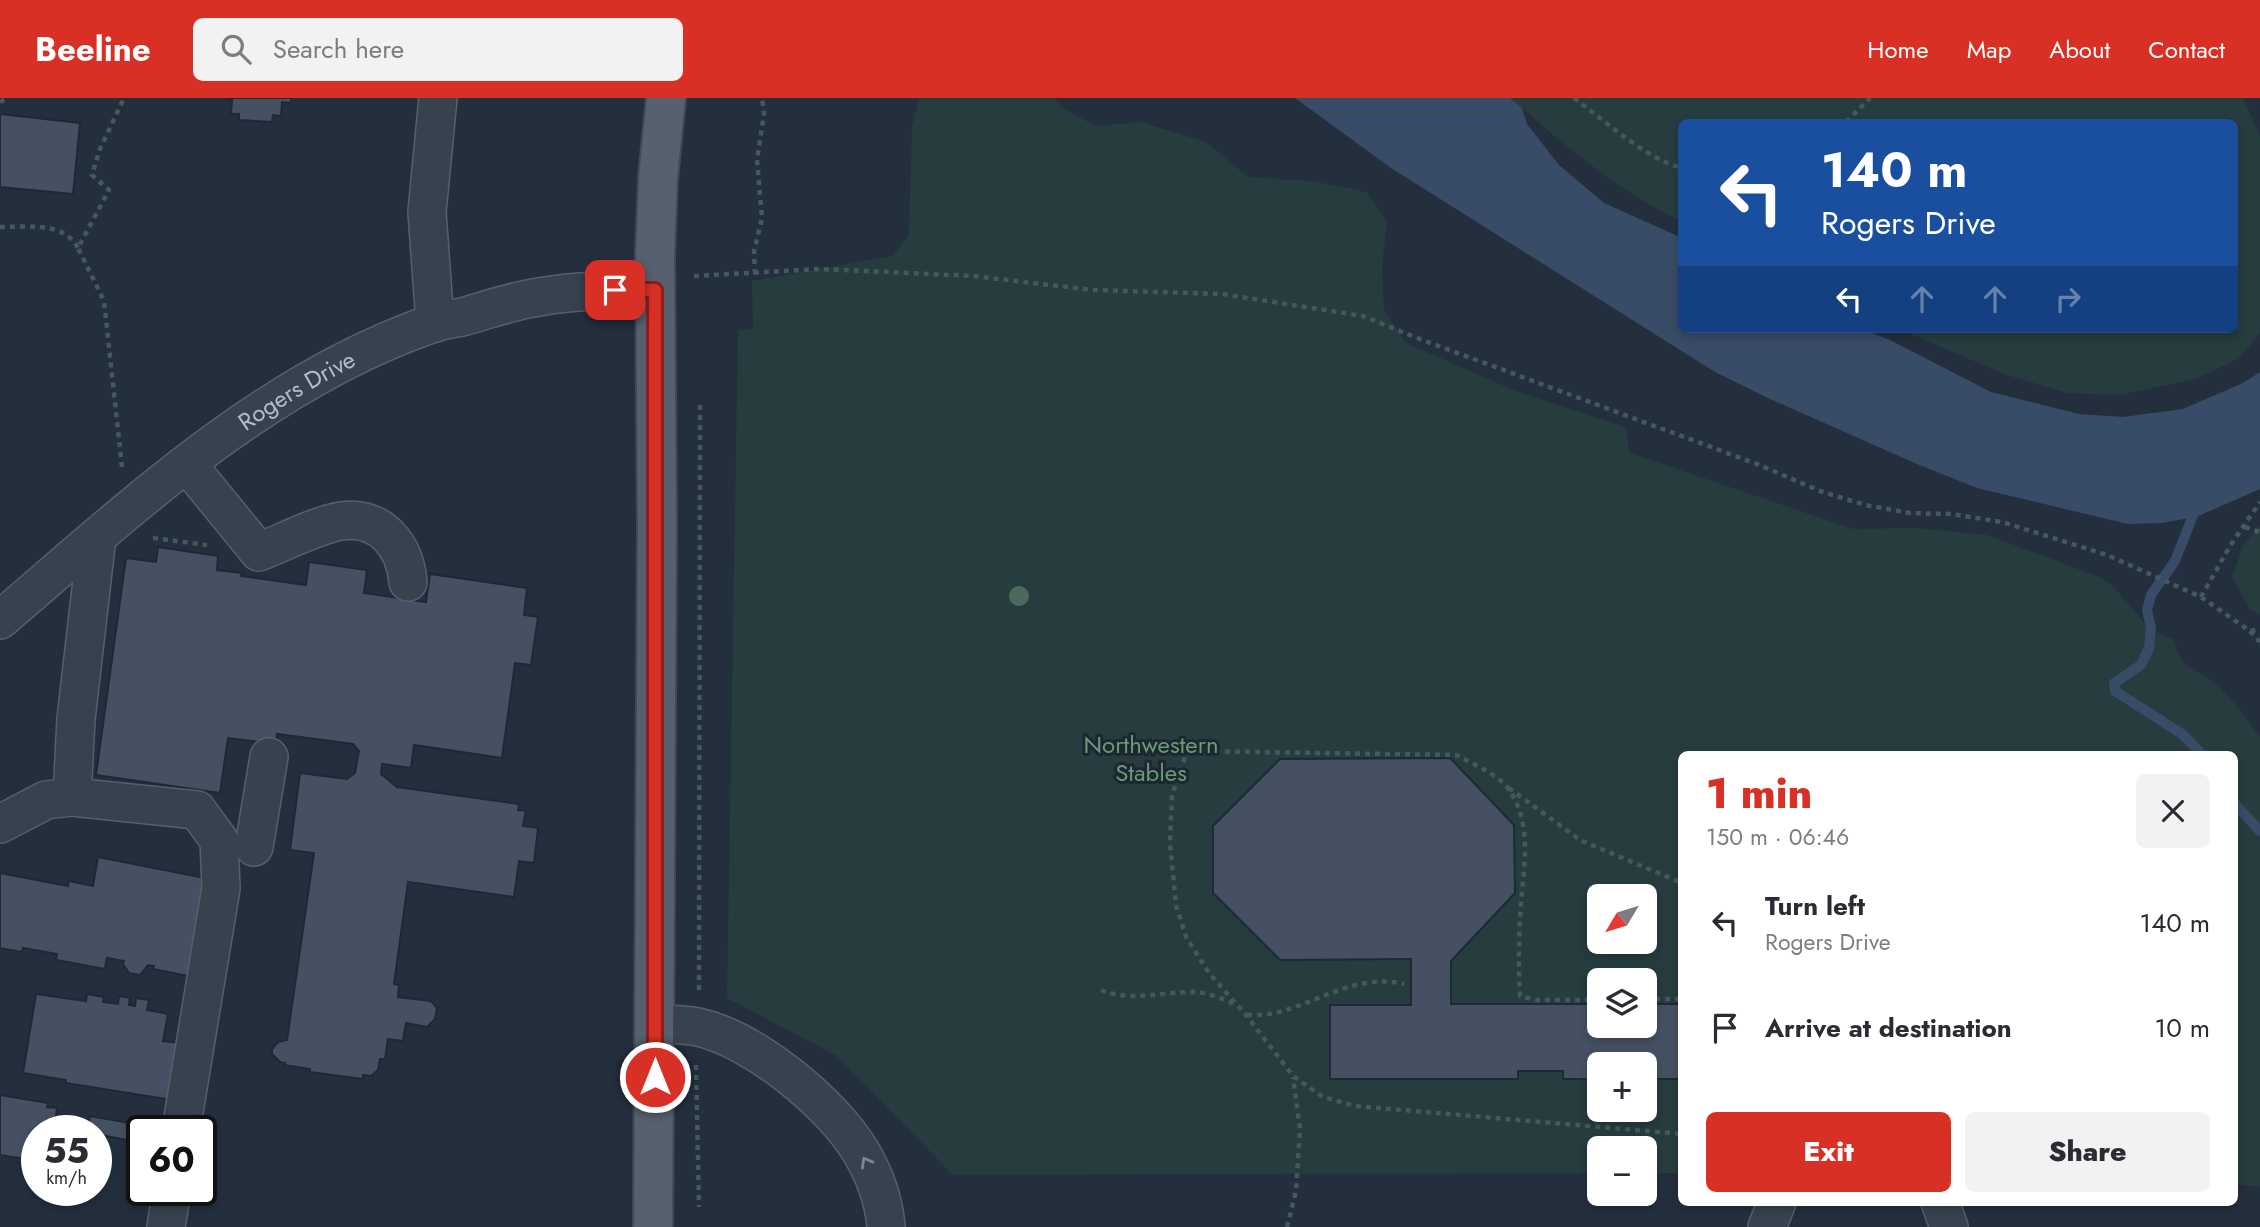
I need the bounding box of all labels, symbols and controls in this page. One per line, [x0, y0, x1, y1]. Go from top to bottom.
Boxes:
search box [193, 18, 683, 81]
text: Beeline [35, 26, 151, 73]
icon: search [217, 30, 255, 68]
text: Search here [273, 30, 404, 68]
text: Home [1867, 32, 1929, 67]
text: Map [1967, 32, 2011, 67]
text: About [2049, 32, 2110, 67]
text: Contact [2148, 32, 2225, 67]
text: 140 m [1821, 135, 1967, 205]
icon: left [1706, 147, 1797, 238]
text: Rogers Drive [1821, 200, 1996, 246]
pin [585, 260, 645, 320]
icon: arrive [596, 271, 634, 309]
icon: left [1830, 280, 1868, 318]
icon: ahead [1903, 280, 1941, 318]
icon: ahead [1976, 280, 2014, 318]
icon: right [2049, 280, 2087, 318]
street label: Rogers Drive [231, 341, 361, 438]
park label: Northwestern Stables [1083, 727, 1219, 790]
text: 1 min [1706, 763, 1812, 824]
button: close [2136, 774, 2210, 848]
text: 150 m · 06:46 [1706, 820, 1849, 854]
north arrow [1587, 884, 1657, 954]
map controls [1587, 884, 1657, 1206]
text: Turn left [1765, 887, 1865, 925]
icon: left [1706, 904, 1744, 942]
text: 140 m [2139, 904, 2210, 942]
text: Rogers Drive [1765, 925, 1891, 959]
button: layers [1587, 968, 1657, 1038]
icon: arrive [1706, 1009, 1744, 1047]
text: Arrive at destination [1765, 1009, 2012, 1047]
text: 10 m [2155, 1009, 2210, 1047]
position arrow [618, 1040, 692, 1114]
button: + [1587, 1052, 1657, 1122]
button: Exit [1706, 1112, 1951, 1192]
button: Share [1965, 1112, 2210, 1192]
speed limit sign: 60 [126, 1115, 217, 1206]
text: 55 [44, 1126, 89, 1176]
button: − [1587, 1136, 1657, 1206]
one-way arrow [861, 1157, 875, 1169]
text: km/h [46, 1165, 87, 1191]

